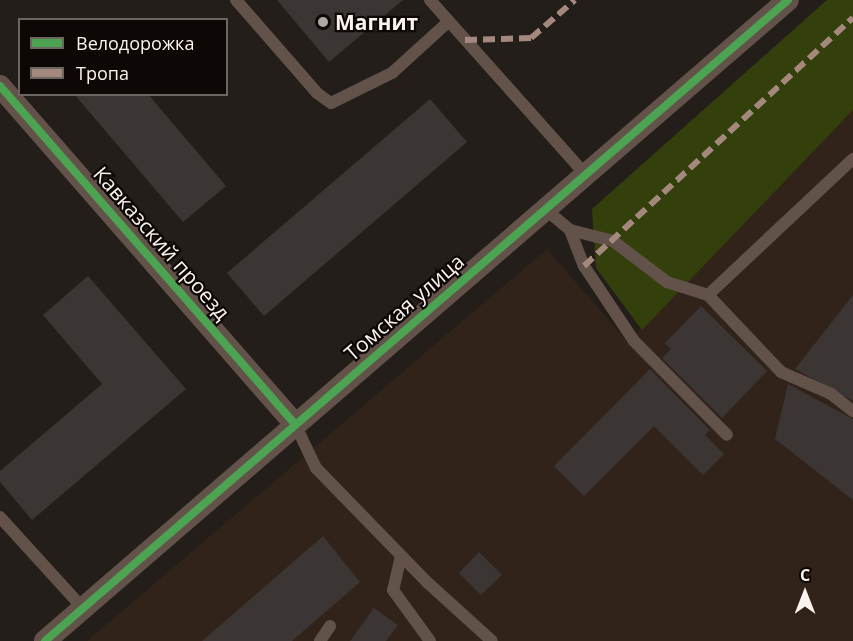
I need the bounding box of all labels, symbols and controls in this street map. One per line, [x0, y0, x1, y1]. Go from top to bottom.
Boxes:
place label: Магнит [335, 9, 418, 35]
marker: Магнит [316, 15, 330, 29]
legend [18, 18, 228, 96]
text: Велодорожка [76, 31, 194, 55]
text: Тропа [76, 61, 129, 85]
street label: Кавказский проезд [89, 161, 235, 325]
street label: Томская улица [339, 248, 469, 366]
north arrow [775, 563, 835, 623]
text: С [800, 564, 810, 586]

